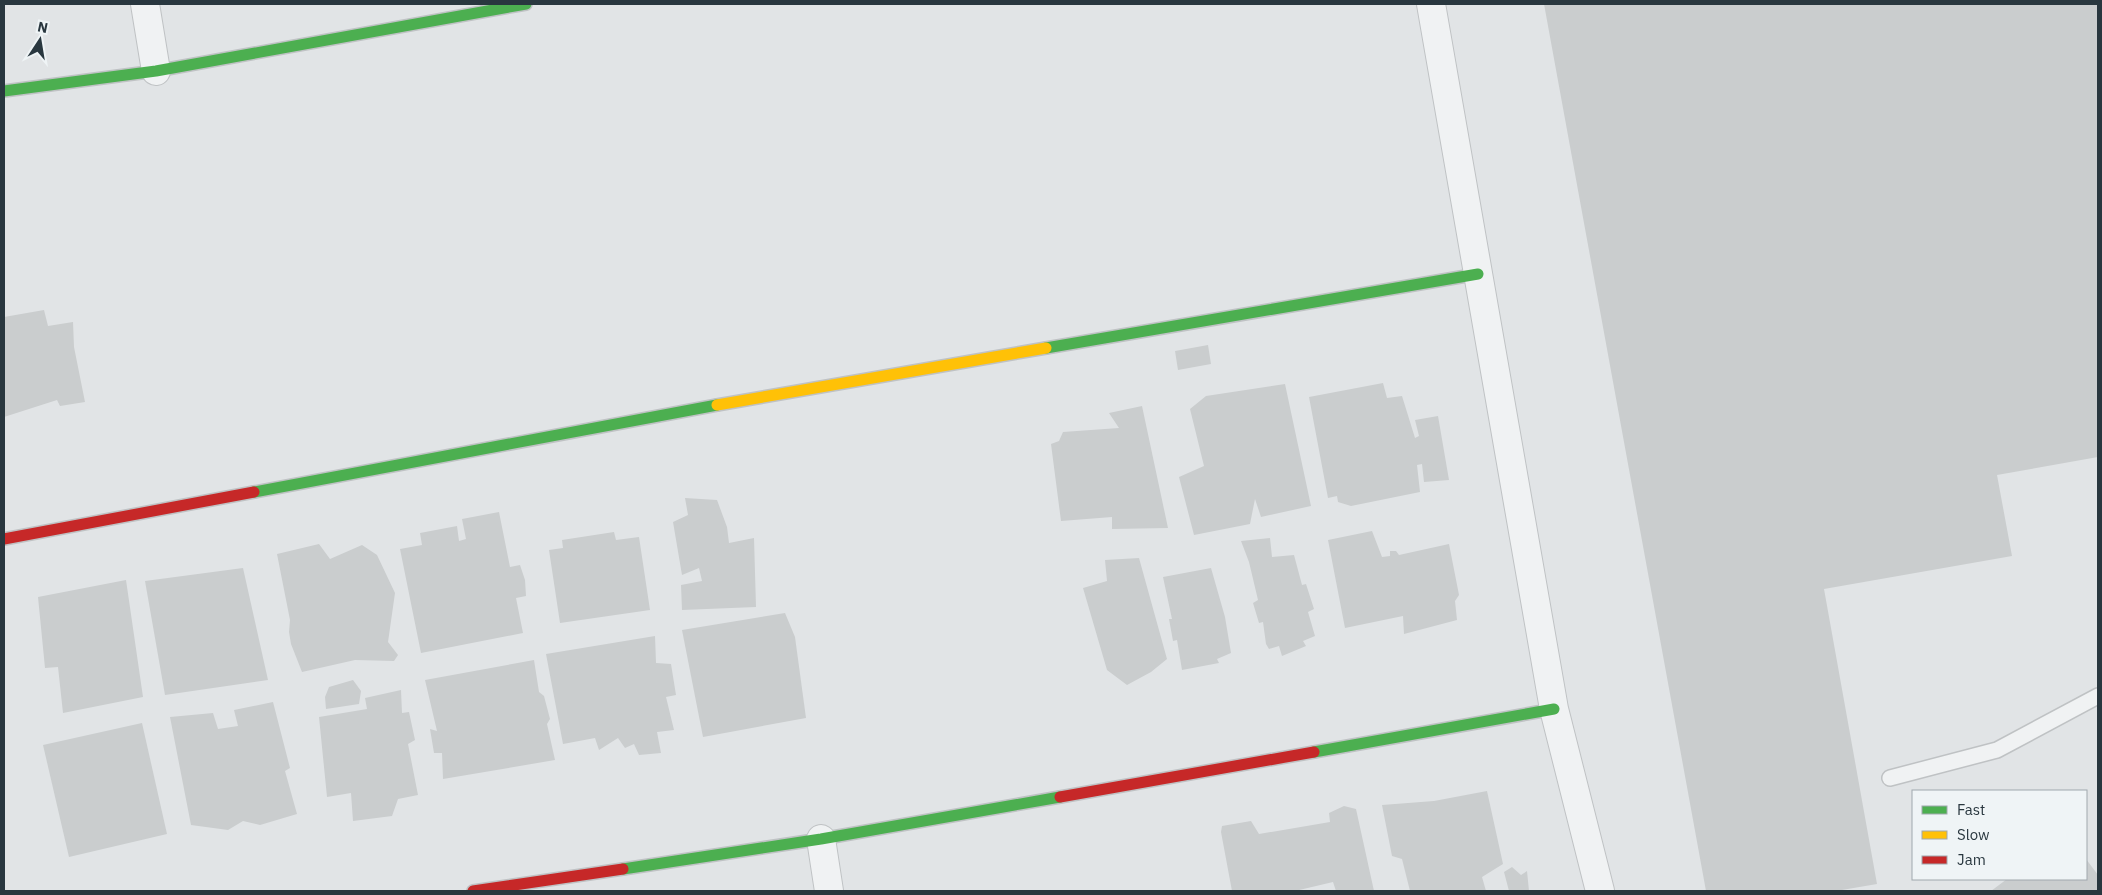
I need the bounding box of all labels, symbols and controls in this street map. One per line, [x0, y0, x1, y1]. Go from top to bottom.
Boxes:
north arrow [15, 15, 65, 65]
text: N [36, 17, 50, 37]
legend [1912, 790, 2087, 880]
text: Fast [1957, 800, 1985, 819]
text: Slow [1957, 825, 1990, 844]
text: Jam [1957, 850, 1986, 869]

